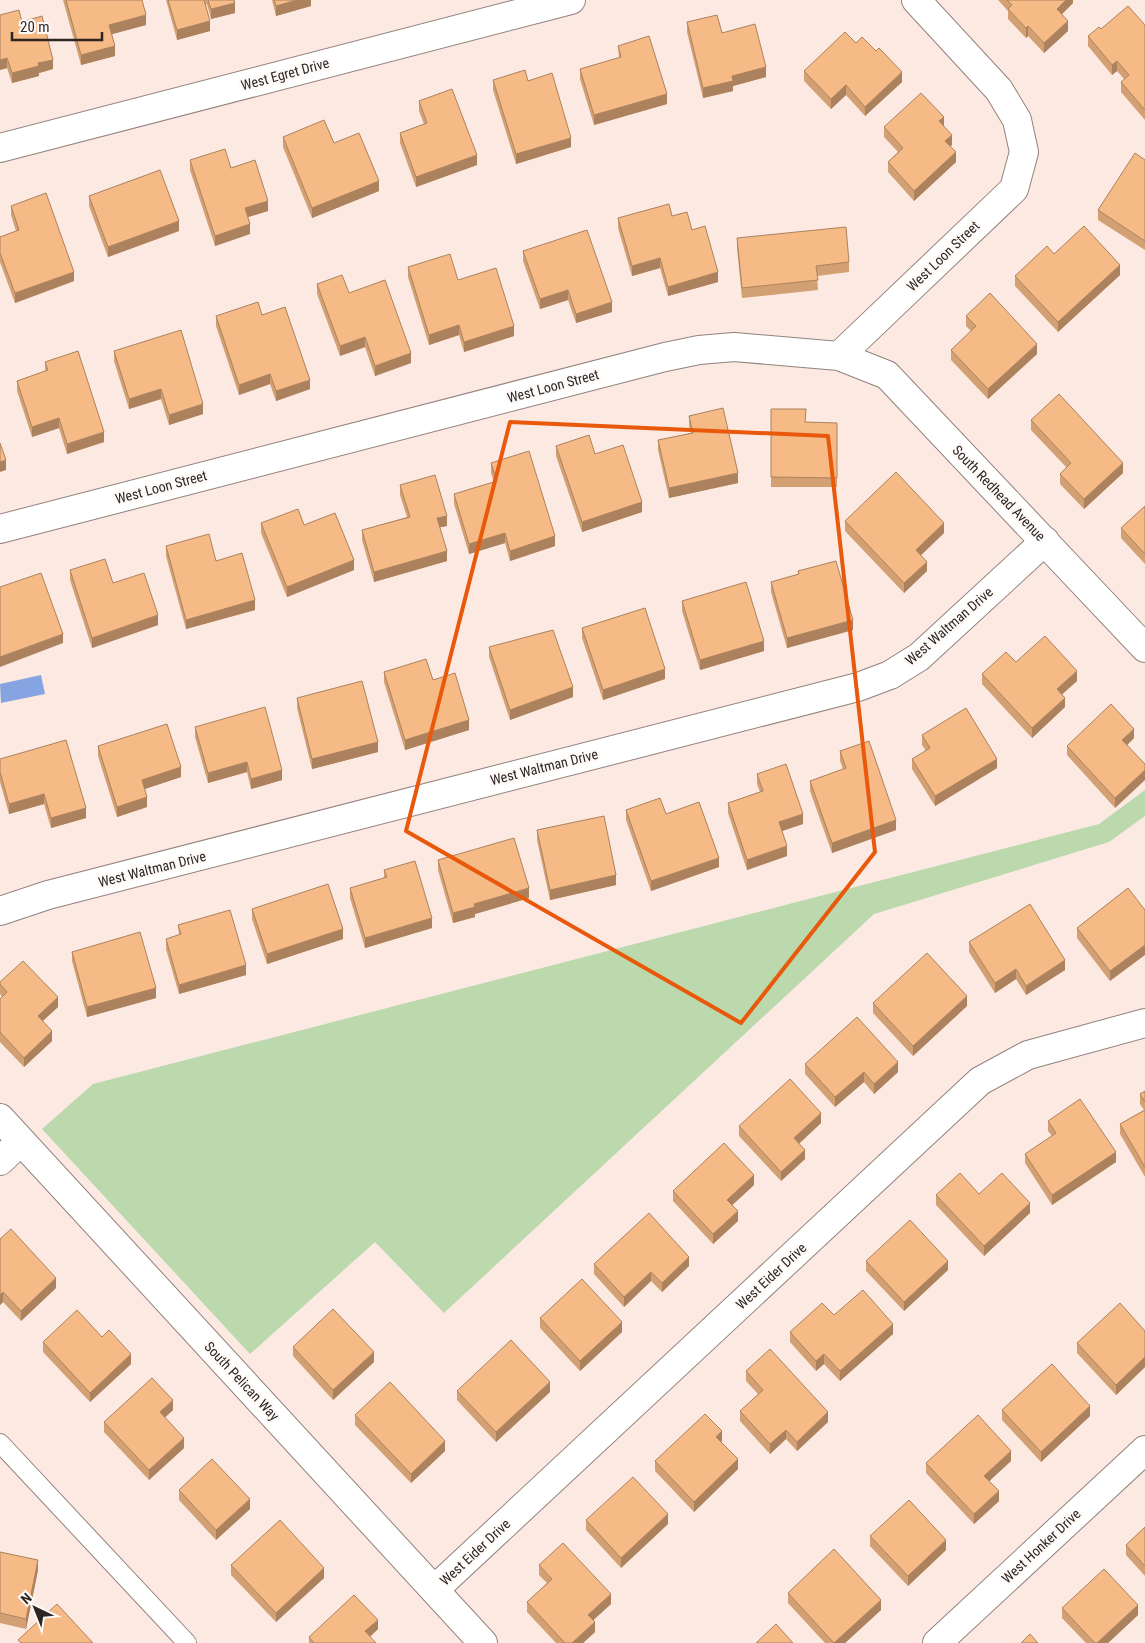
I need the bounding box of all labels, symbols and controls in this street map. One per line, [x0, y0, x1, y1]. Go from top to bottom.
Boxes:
scale bar [12, 10, 102, 42]
text: 20 m [20, 18, 50, 36]
street label: West Egret Drive [239, 54, 331, 93]
street label: West Loon Street [904, 217, 982, 295]
street label: West Loon Street [505, 366, 601, 406]
street label: South Redhead Avenue [949, 442, 1049, 544]
street label: West Loon Street [113, 467, 209, 507]
street label: West Waltman Drive [902, 583, 996, 668]
street label: West Waltman Drive [488, 746, 600, 788]
street label: West Waltman Drive [96, 848, 208, 890]
street label: West Eider Drive [733, 1239, 810, 1312]
street label: South Pelican Way [201, 1338, 283, 1424]
street label: West Honker Drive [998, 1505, 1084, 1586]
street label: West Eider Drive [437, 1515, 514, 1588]
north arrow [10, 1583, 60, 1633]
text: N [18, 1590, 35, 1607]

